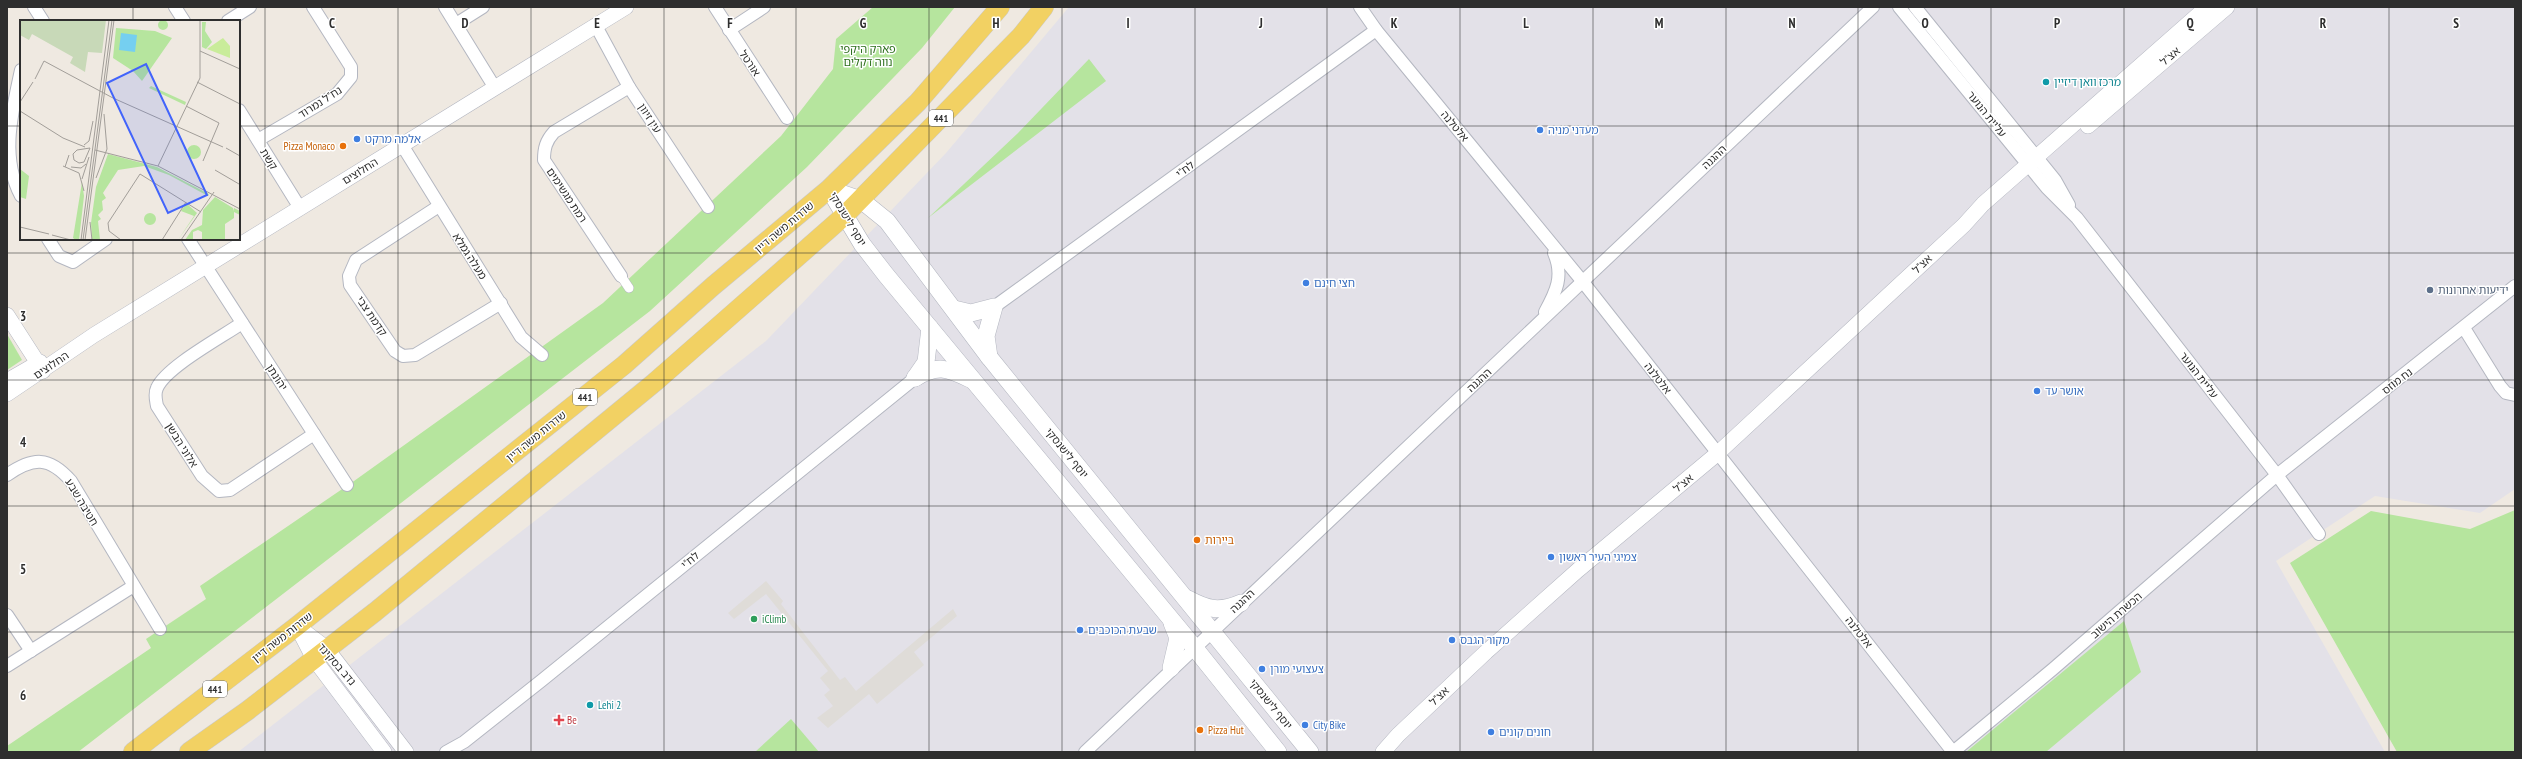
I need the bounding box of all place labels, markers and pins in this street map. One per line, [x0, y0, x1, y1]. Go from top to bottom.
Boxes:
place label: מרכז וואן דיזיין [2054, 75, 2121, 89]
marker: מרכז וואן דיזיין [2041, 77, 2051, 87]
place label: מעדני מניה [1548, 123, 1599, 137]
marker: מעדני מניה [1535, 125, 1545, 135]
place label: אלמה מרקט [365, 132, 421, 146]
marker: אלמה מרקט [352, 134, 362, 144]
place label: Pizza Monaco [284, 139, 335, 153]
marker: Pizza Monaco [338, 141, 348, 151]
place label: חצי חינם [1314, 276, 1355, 290]
marker: חצי חינם [1301, 278, 1311, 288]
place label: ידיעות אחרונות [2438, 283, 2508, 297]
marker: ידיעות אחרונות [2425, 285, 2435, 295]
place label: אושר עד [2045, 384, 2084, 398]
marker: אושר עד [2032, 386, 2042, 396]
place label: ביירות [1205, 533, 1234, 547]
marker: ביירות [1192, 535, 1202, 545]
place label: צמיגי העיר ראשון [1559, 550, 1637, 564]
marker: צמיגי העיר ראשון [1546, 552, 1556, 562]
place label: iClimb [762, 612, 787, 626]
marker: iClimb [749, 614, 759, 624]
place label: שבעת הכוכבים [1088, 623, 1157, 637]
marker: שבעת הכוכבים [1075, 625, 1085, 635]
place label: מקור הגבס [1460, 633, 1510, 647]
marker: מקור הגבס [1447, 635, 1457, 645]
place label: צעצועי מורן [1270, 662, 1324, 676]
marker: צעצועי מורן [1257, 664, 1267, 674]
place label: Lehi 2 [598, 698, 621, 712]
marker: Lehi 2 [585, 700, 595, 710]
place label: Be [567, 713, 577, 727]
marker: Be [554, 715, 564, 725]
place label: City Bike [1313, 718, 1346, 732]
marker: City Bike [1300, 720, 1310, 730]
place label: Pizza Hut [1208, 723, 1244, 737]
marker: Pizza Hut [1195, 725, 1205, 735]
place label: חונים קונים [1499, 725, 1551, 739]
marker: חונים קונים [1486, 727, 1496, 737]

